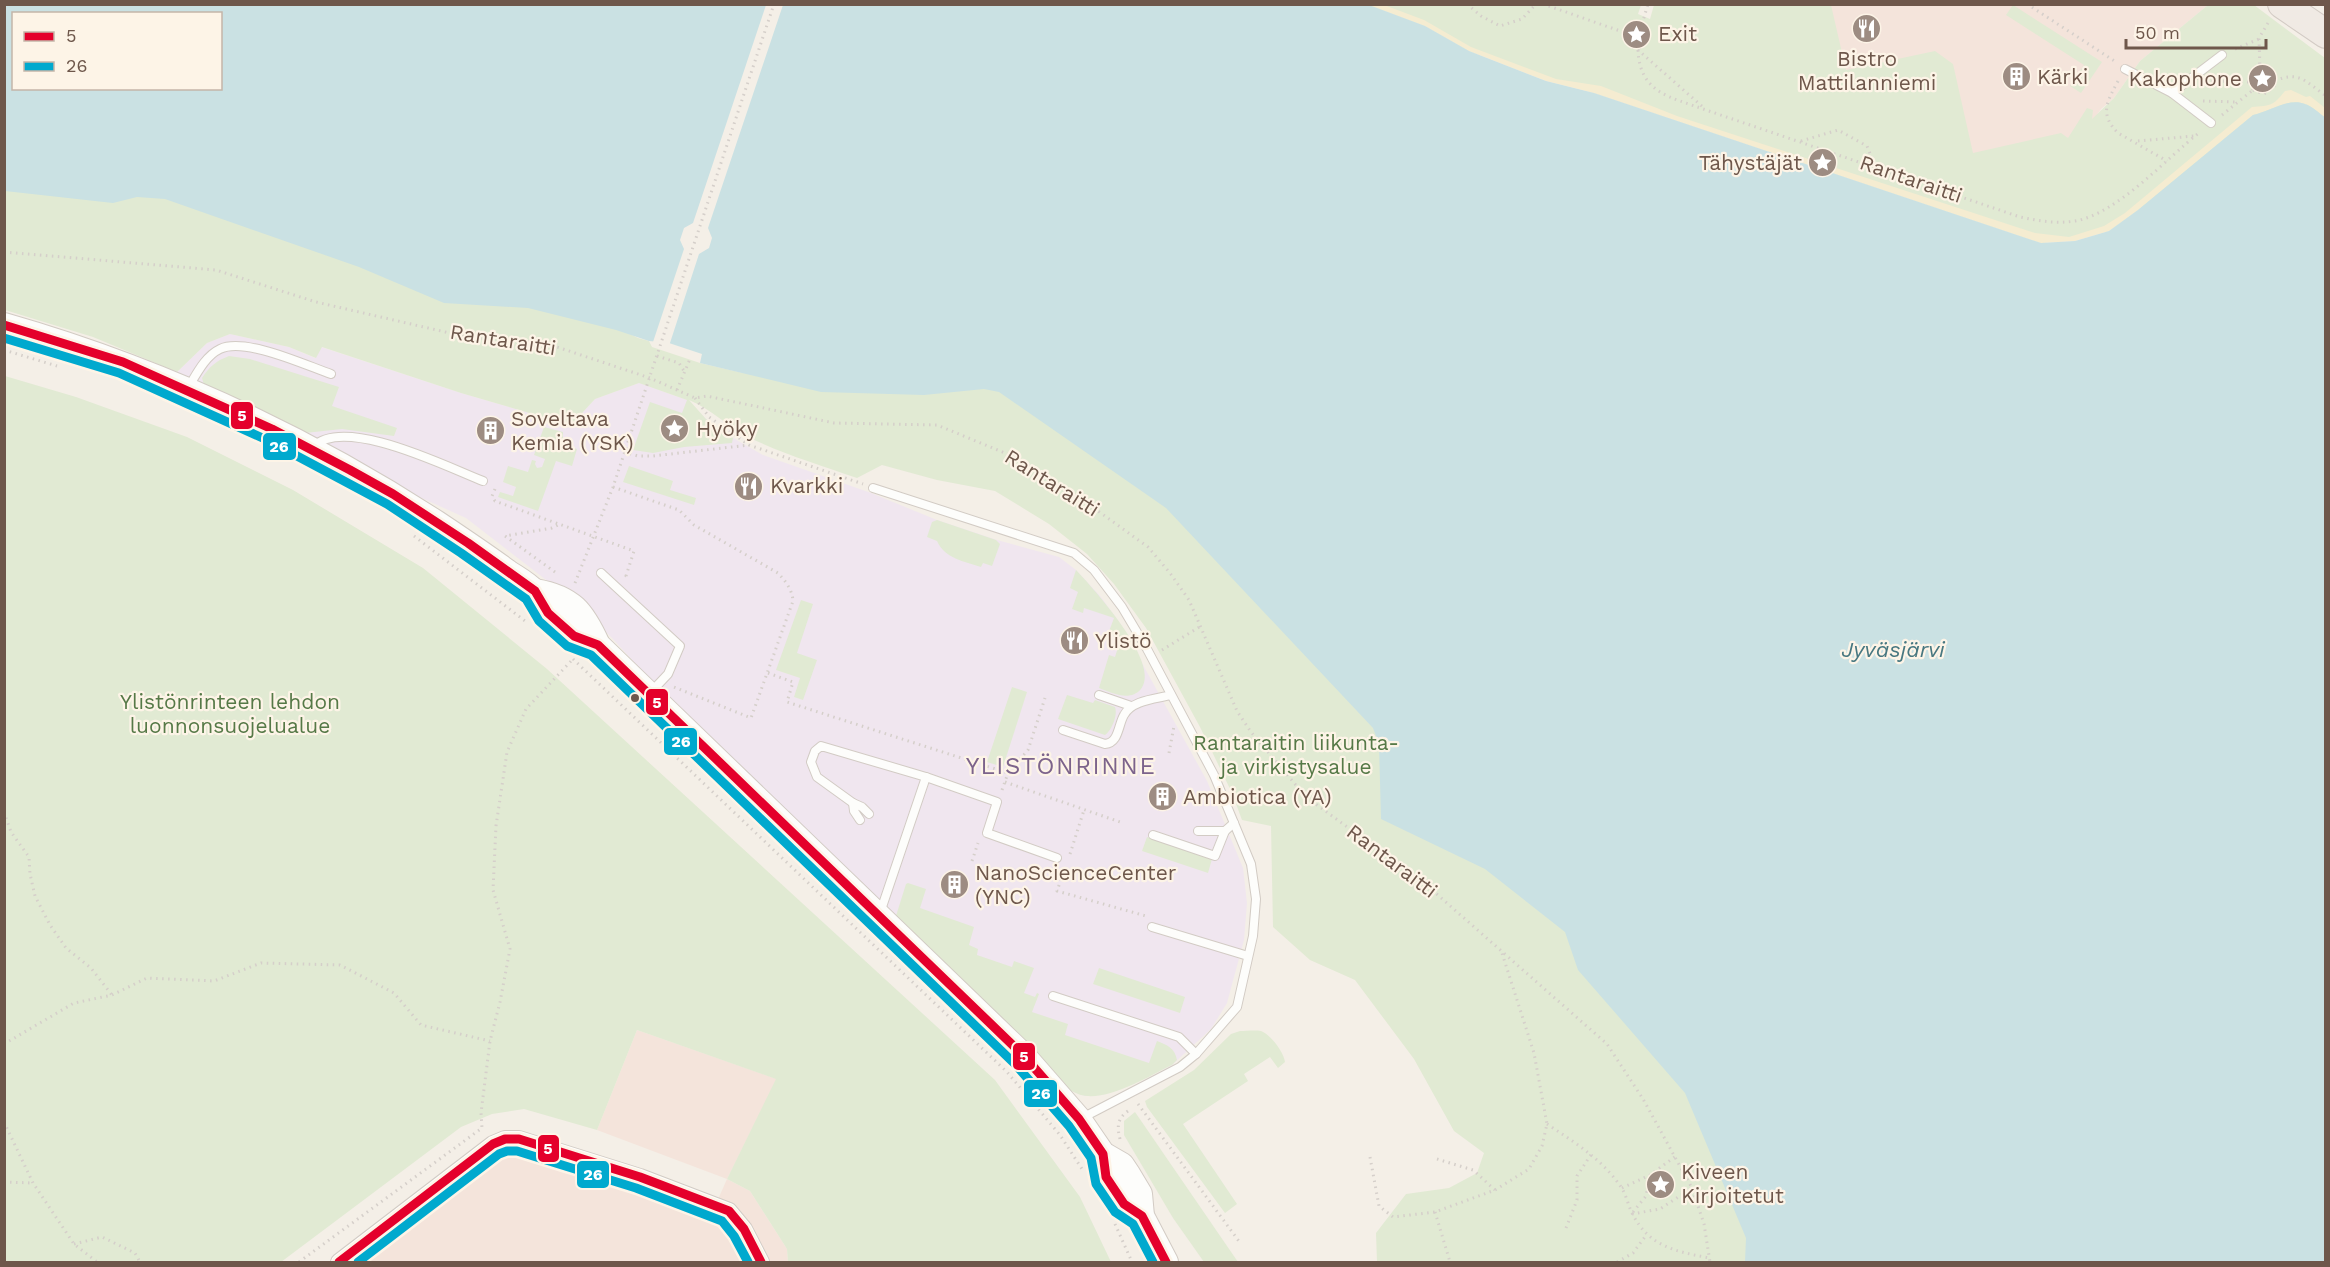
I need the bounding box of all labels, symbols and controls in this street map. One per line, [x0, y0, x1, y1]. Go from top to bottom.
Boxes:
legend [12, 12, 222, 90]
restaurant icon: Bistro Mattilanniemi [1851, 12, 1883, 44]
scale bar [2126, 12, 2266, 50]
place icon: Exit [1621, 18, 1653, 50]
place label: Exit [1658, 21, 1697, 46]
text: 50 m [2135, 22, 2180, 43]
text: 5 [66, 25, 76, 46]
place label: Bistro Mattilanniemi [1798, 46, 1936, 95]
text: 26 [66, 55, 87, 76]
building icon: Kärki [2000, 61, 2032, 93]
place icon: Kakophone [2247, 63, 2279, 95]
place label: Kärki [2037, 64, 2088, 89]
place label: Kakophone [2129, 66, 2242, 91]
place icon: Tähystäjät [1807, 147, 1839, 179]
street label: Rantaraitti [1857, 149, 1966, 208]
place label: Tähystäjät [1699, 150, 1802, 175]
street label: Rantaraitti [448, 319, 558, 360]
line badge: 5 [230, 401, 254, 430]
text: 5 [237, 406, 247, 425]
place label: Soveltava Kemia (YSK) [511, 406, 634, 455]
place icon: Hyöky [659, 413, 691, 445]
building icon: Soveltava Kemia (YSK) [474, 415, 506, 447]
place label: Hyöky [696, 416, 758, 441]
line badge: 26 [262, 432, 297, 461]
text: 26 [269, 437, 289, 456]
street label: Rantaraitti [1000, 444, 1104, 522]
restaurant icon: Kvarkki [733, 470, 765, 502]
place label: Kvarkki [770, 473, 843, 498]
restaurant icon: Ylistö [1058, 625, 1090, 657]
place label: Ylistö [1095, 628, 1152, 653]
water label: Jyväsjärvi [1841, 637, 1946, 662]
line badge: 5 [645, 688, 669, 716]
park label: Ylistönrinteen lehdon luonnonsuojelualue [120, 689, 340, 738]
unlabelled marker [629, 692, 641, 704]
text: 5 [652, 693, 662, 712]
line badge: 26 [663, 727, 698, 756]
park label: Rantaraitin liikunta- ja virkistysalue [1193, 730, 1399, 779]
text: 26 [671, 732, 691, 751]
district label: YLISTÖNRINNE [966, 752, 1156, 780]
building icon: Ambiotica (YA) [1146, 781, 1178, 813]
place label: Ambiotica (YA) [1183, 784, 1332, 809]
street label: Rantaraitti [1342, 818, 1443, 903]
place label: NanoScienceCenter (YNC) [975, 860, 1177, 909]
building icon: NanoScienceCenter (YNC) [938, 869, 970, 901]
line badge: 5 [1012, 1042, 1036, 1071]
text: 5 [1019, 1047, 1029, 1066]
line badge: 26 [1023, 1079, 1058, 1108]
text: 26 [1031, 1084, 1051, 1103]
line badge: 5 [537, 1134, 560, 1163]
text: 5 [543, 1139, 553, 1158]
place label: Kiveen Kirjoitetut [1681, 1159, 1784, 1208]
line badge: 26 [576, 1160, 610, 1189]
text: 26 [583, 1165, 603, 1184]
place icon: Kiveen Kirjoitetut [1644, 1168, 1676, 1200]

